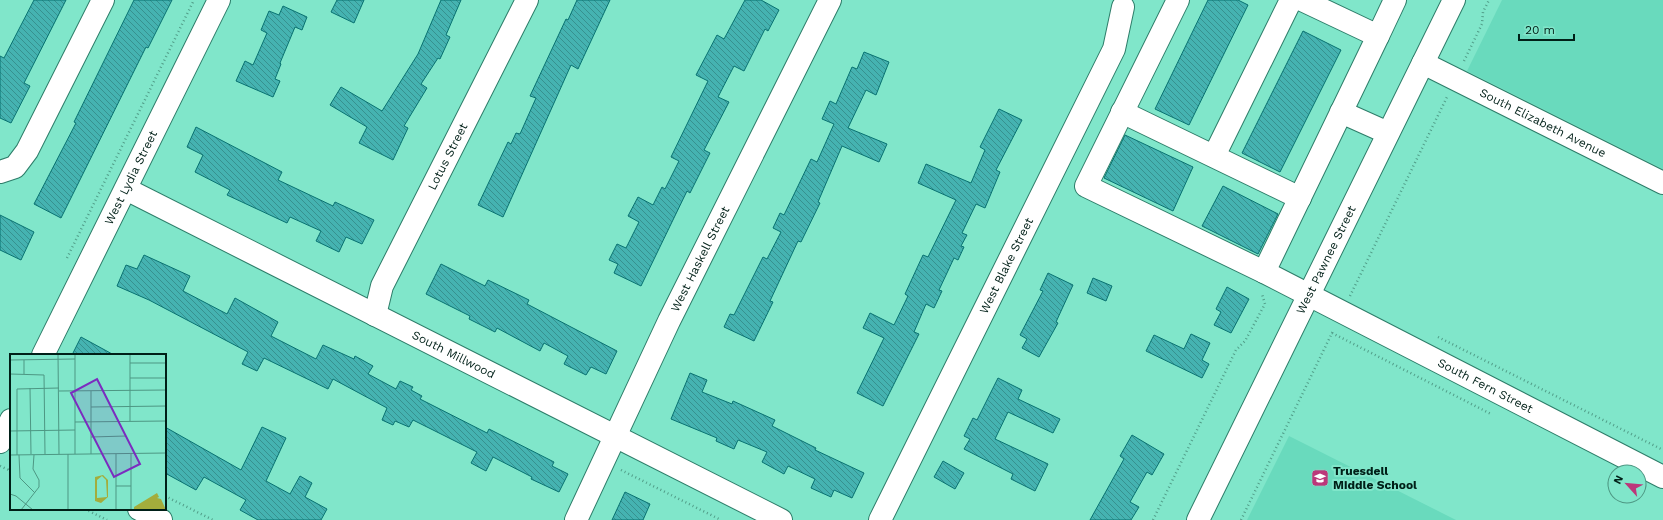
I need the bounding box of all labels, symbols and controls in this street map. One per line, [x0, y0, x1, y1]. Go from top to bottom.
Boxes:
scale bar [1519, 16, 1574, 42]
text: 20 m [1525, 23, 1555, 37]
street label: South Elizabeth Avenue [1477, 85, 1608, 160]
street label: Lotus Street [425, 121, 470, 192]
street label: West Lydia Street [102, 128, 160, 227]
street label: West Pawnee Street [1293, 203, 1359, 316]
street label: West Haskell Street [668, 204, 732, 314]
street label: West Blake Street [977, 215, 1036, 316]
street label: South Millwood [410, 328, 497, 381]
inset map [10, 354, 166, 510]
street label: South Fern Street [1435, 355, 1535, 416]
place label: Truesdell Middle School [1333, 464, 1417, 492]
north arrow [1607, 464, 1647, 504]
school or university icon: Truesdell Middle School [1310, 468, 1330, 488]
text: N [1611, 473, 1626, 486]

